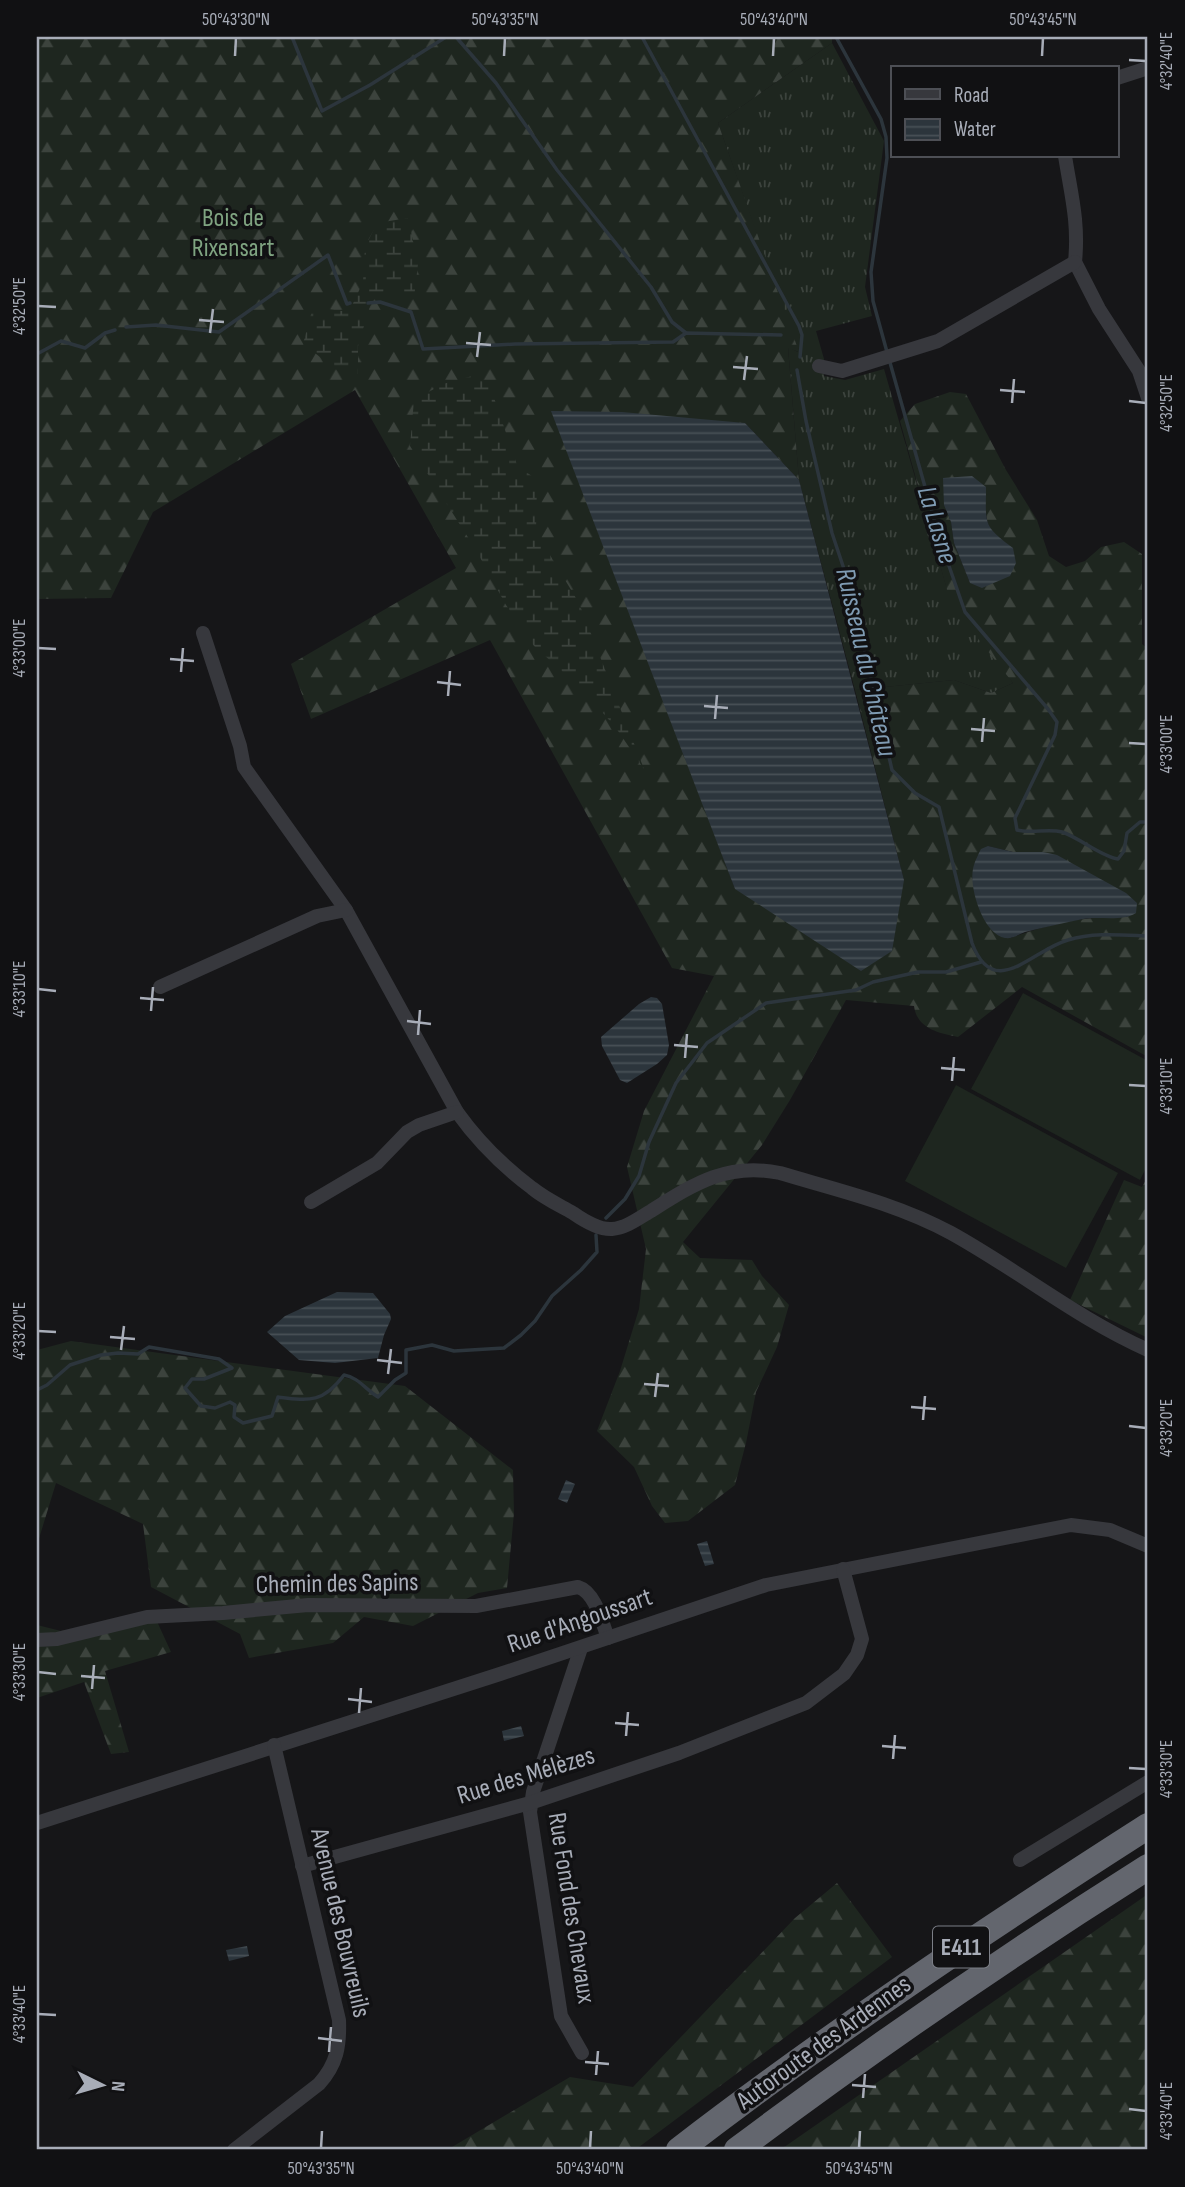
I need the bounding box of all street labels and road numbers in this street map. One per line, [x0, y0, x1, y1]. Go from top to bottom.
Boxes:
street label: Chemin des Sapins [255, 1567, 419, 1601]
street label: Rue d'Angoussart [504, 1582, 657, 1660]
street label: Rue des Mélèzes [453, 1740, 599, 1812]
street label: Rue Fond des Chevaux [541, 1810, 601, 2006]
street label: Avenue des Bouvreuils [303, 1824, 377, 2021]
road number: E411 [933, 1926, 989, 1968]
street label: Autoroute des Ardennes [730, 1969, 917, 2117]

